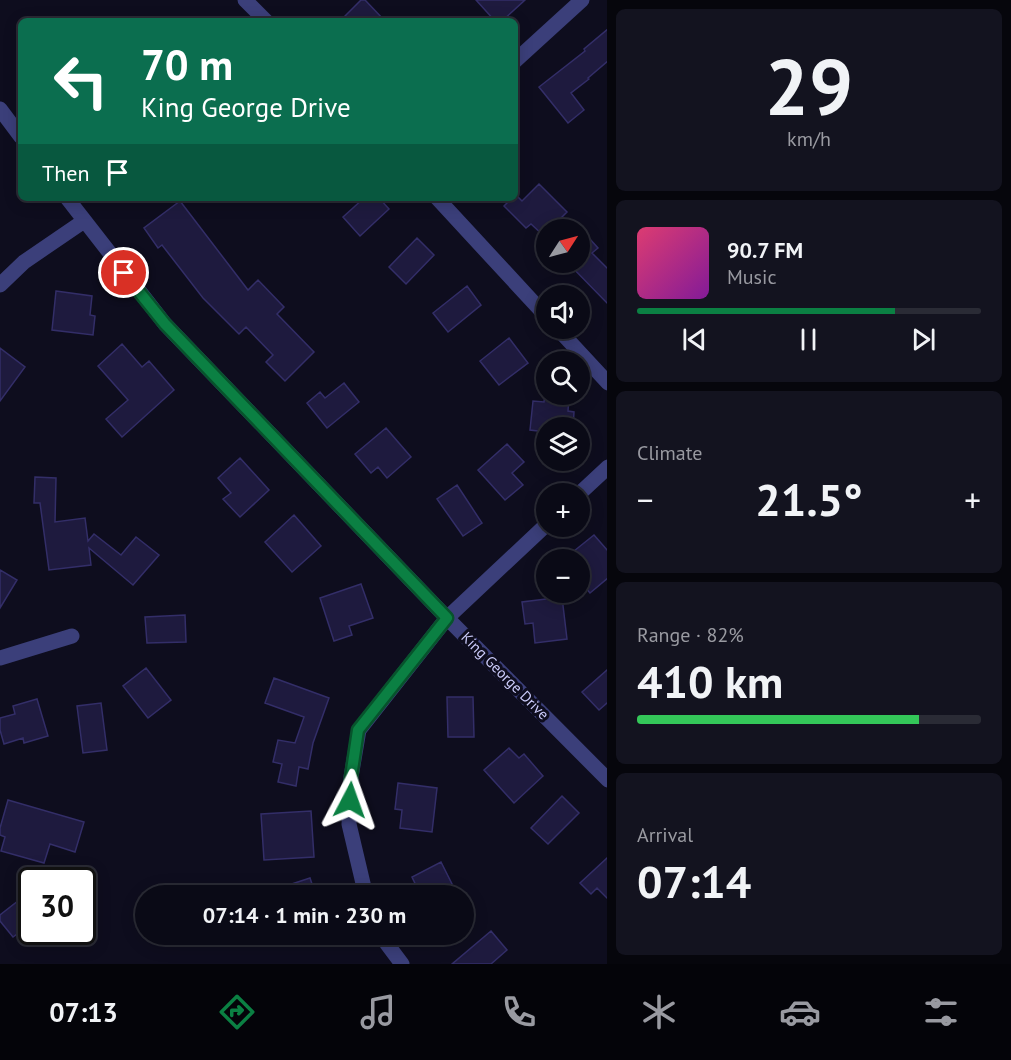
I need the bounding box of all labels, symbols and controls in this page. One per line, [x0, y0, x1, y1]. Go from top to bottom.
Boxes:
text: 29 [765, 36, 853, 137]
text: 70 m [141, 37, 233, 92]
icon: left [42, 42, 120, 120]
text: King George Drive [141, 90, 351, 124]
text: km/h [787, 126, 831, 152]
icon: arrive [101, 156, 134, 189]
text: Then [42, 159, 89, 187]
north arrow [536, 219, 590, 273]
map controls [536, 219, 590, 603]
text: 90.7 FM [727, 236, 803, 264]
pin [98, 247, 149, 298]
icon: arrive [107, 256, 140, 289]
text: Music [727, 264, 776, 290]
button: sound [536, 285, 590, 339]
icon: previous [678, 323, 711, 356]
icon: pause [792, 323, 825, 356]
icon: next [907, 323, 940, 356]
button: search [536, 351, 590, 405]
button: layers [536, 417, 590, 471]
text: Climate [637, 440, 703, 466]
text: 21.5° [755, 470, 863, 528]
text: − [637, 478, 654, 521]
text: + [964, 478, 981, 521]
button: + [536, 483, 590, 537]
button: − [536, 549, 590, 603]
text: Range · 82% [637, 622, 744, 648]
street label: King George Drive [457, 628, 553, 724]
text: 410 km [637, 652, 783, 710]
position arrow [318, 768, 382, 832]
text: Arrival [637, 822, 693, 848]
text: 07:14 [637, 852, 751, 910]
speed limit sign: 30 [18, 867, 96, 945]
text: 07:14 · 1 min · 230 m [203, 901, 406, 929]
icon: directions [216, 991, 258, 1033]
icon: music [357, 991, 399, 1033]
icon: phone [498, 991, 540, 1033]
icon: climate [638, 991, 680, 1033]
icon: car [779, 991, 821, 1033]
icon: filters [920, 991, 962, 1033]
text: 07:13 [49, 995, 118, 1029]

